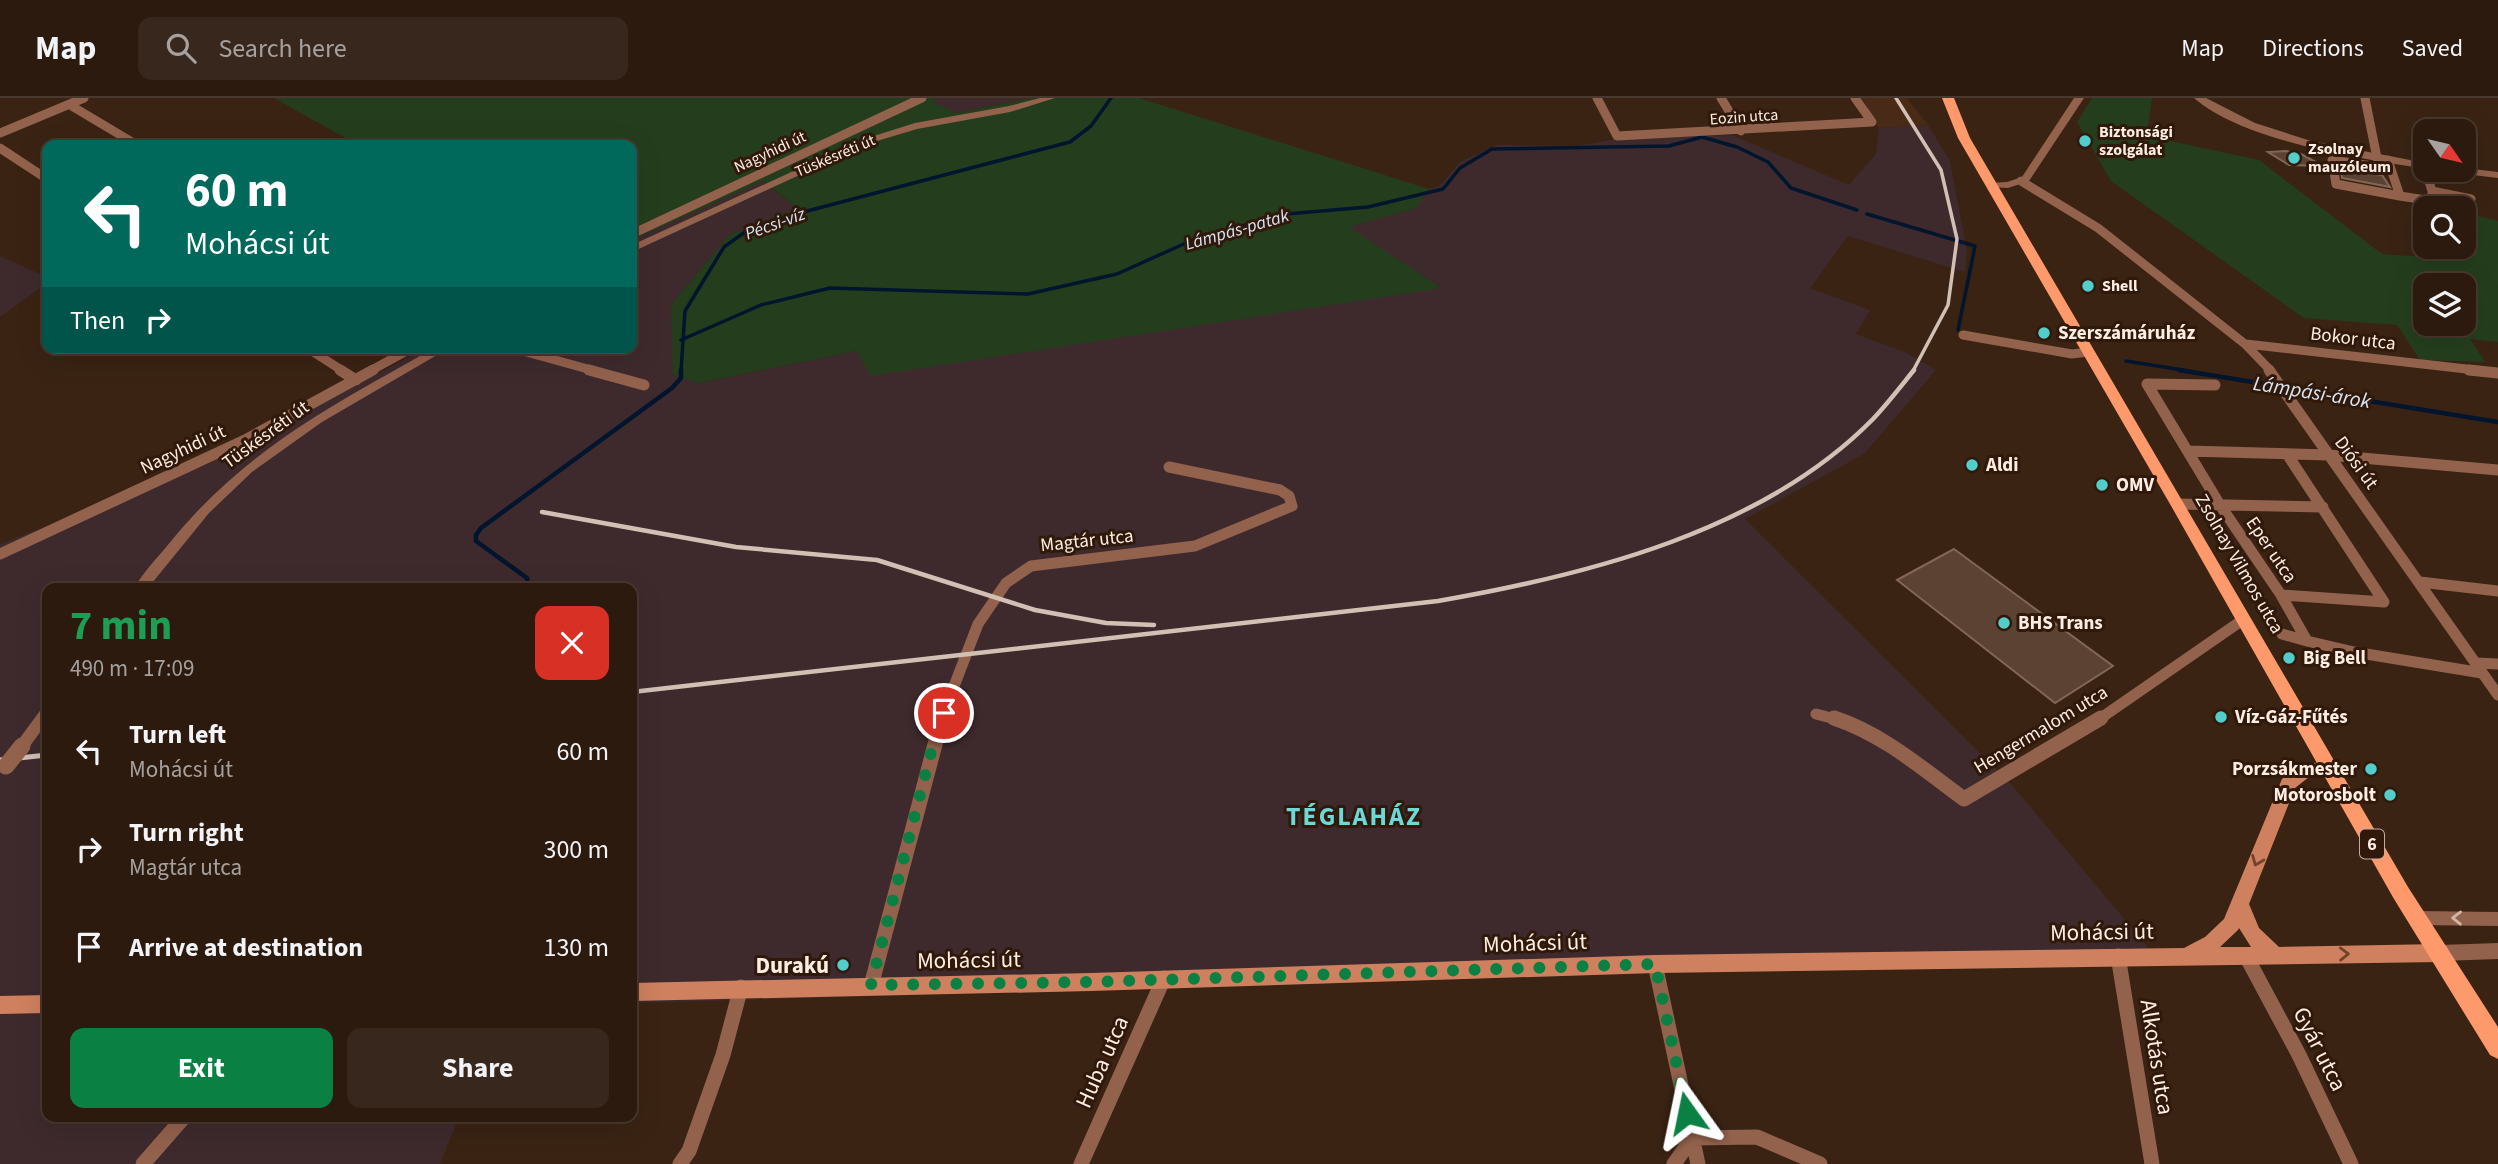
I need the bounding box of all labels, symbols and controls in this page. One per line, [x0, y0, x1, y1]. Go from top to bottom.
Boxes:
search box [138, 17, 628, 80]
text: Map [35, 25, 96, 72]
icon: search [162, 29, 200, 67]
text: Search here [218, 30, 347, 67]
text: Map [2181, 31, 2224, 66]
text: Directions [2262, 31, 2364, 66]
text: Saved [2402, 31, 2463, 66]
street label: Eozin utca [1709, 104, 1779, 130]
north arrow [2413, 119, 2476, 182]
map controls [2413, 119, 2476, 336]
place label: Biztonsági szolgálat [2099, 121, 2173, 161]
street label: Nagyhidi út [730, 126, 810, 178]
street label: Tüskésréti út [791, 129, 879, 183]
marker: Biztonsági szolgálat [2077, 133, 2093, 149]
place label: Zsolnay mauzóleum [2308, 138, 2391, 178]
marker: Zsolnay mauzóleum [2286, 150, 2302, 166]
text: 60 m [185, 156, 289, 226]
icon: left [70, 168, 161, 259]
button: search [2413, 196, 2476, 259]
water label: Pécsi-víz [741, 201, 809, 246]
water label: Lámpás-patak [1182, 203, 1292, 257]
text: Mohácsi út [185, 221, 330, 267]
button: layers [2413, 273, 2476, 336]
place label: Shell [2102, 275, 2138, 297]
marker: Shell [2080, 278, 2096, 294]
icon: right [139, 301, 177, 339]
text: Then [70, 302, 125, 339]
place label: Szerszámáruház [2058, 320, 2196, 347]
street label: Bokor utca [2309, 320, 2397, 358]
marker: Szerszámáruház [2036, 325, 2052, 341]
water label: Lámpási-árok [2251, 368, 2374, 416]
street label: Tüskésréti út [217, 394, 315, 476]
street label: Nagyhidi út [136, 418, 231, 482]
street label: Diósi út [2327, 431, 2385, 496]
place label: Aldi [1985, 452, 2018, 479]
marker: Aldi [1964, 457, 1980, 473]
place label: OMV [2116, 472, 2154, 499]
marker: OMV [2094, 477, 2110, 493]
street label: Zsolnay Vilmos utca [2188, 489, 2290, 639]
street label: Eper utca [2239, 511, 2303, 589]
street label: Magtár utca [1039, 523, 1135, 559]
text: 7 min [70, 596, 172, 656]
button: close [535, 606, 609, 680]
place label: BHS Trans [2018, 610, 2103, 637]
marker: BHS Trans [1996, 615, 2012, 631]
place label: Big Bell [2303, 645, 2366, 672]
marker: Big Bell [2281, 650, 2297, 666]
text: 490 m · 17:09 [70, 652, 194, 685]
street label: Hengermalom utca [1969, 679, 2113, 781]
pin [914, 683, 974, 743]
icon: arrive [925, 694, 963, 732]
place label: Víz-Gáz-Fűtés [2234, 704, 2348, 731]
marker: Víz-Gáz-Fűtés [2213, 709, 2229, 725]
text: Turn left [129, 716, 226, 753]
icon: left [70, 732, 108, 770]
text: 60 m [556, 733, 609, 770]
text: Mohácsi út [129, 753, 233, 786]
place label: Porzsákmester [2232, 756, 2357, 783]
marker: Porzsákmester [2363, 761, 2379, 777]
place label: Motorosbolt [2274, 782, 2376, 809]
marker: Motorosbolt [2382, 787, 2398, 803]
district label: TÉGLAHÁZ [1286, 798, 1422, 835]
text: Turn right [129, 814, 244, 851]
icon: right [70, 830, 108, 868]
road number: 6 [2360, 830, 2384, 858]
text: 300 m [543, 831, 609, 868]
text: Magtár utca [129, 851, 242, 884]
one-way arrow [2252, 854, 2266, 866]
one-way arrow [2452, 911, 2463, 926]
street label: Mohácsi út [2050, 915, 2154, 949]
street label: Mohácsi út [1482, 925, 1588, 961]
icon: arrive [70, 928, 108, 966]
text: Arrive at destination [129, 929, 363, 966]
text: 130 m [543, 929, 609, 966]
street label: Mohácsi út [917, 943, 1021, 977]
one-way arrow [2338, 946, 2349, 961]
place label: Durakú [755, 949, 829, 982]
marker: Durakú [835, 957, 851, 973]
street label: Alkotás utca [2132, 997, 2182, 1117]
street label: Gyár utca [2285, 1001, 2355, 1097]
street label: Huba utca [1067, 1011, 1137, 1113]
button: Exit [70, 1028, 333, 1108]
button: Share [347, 1028, 609, 1108]
position arrow [1650, 1076, 1724, 1150]

